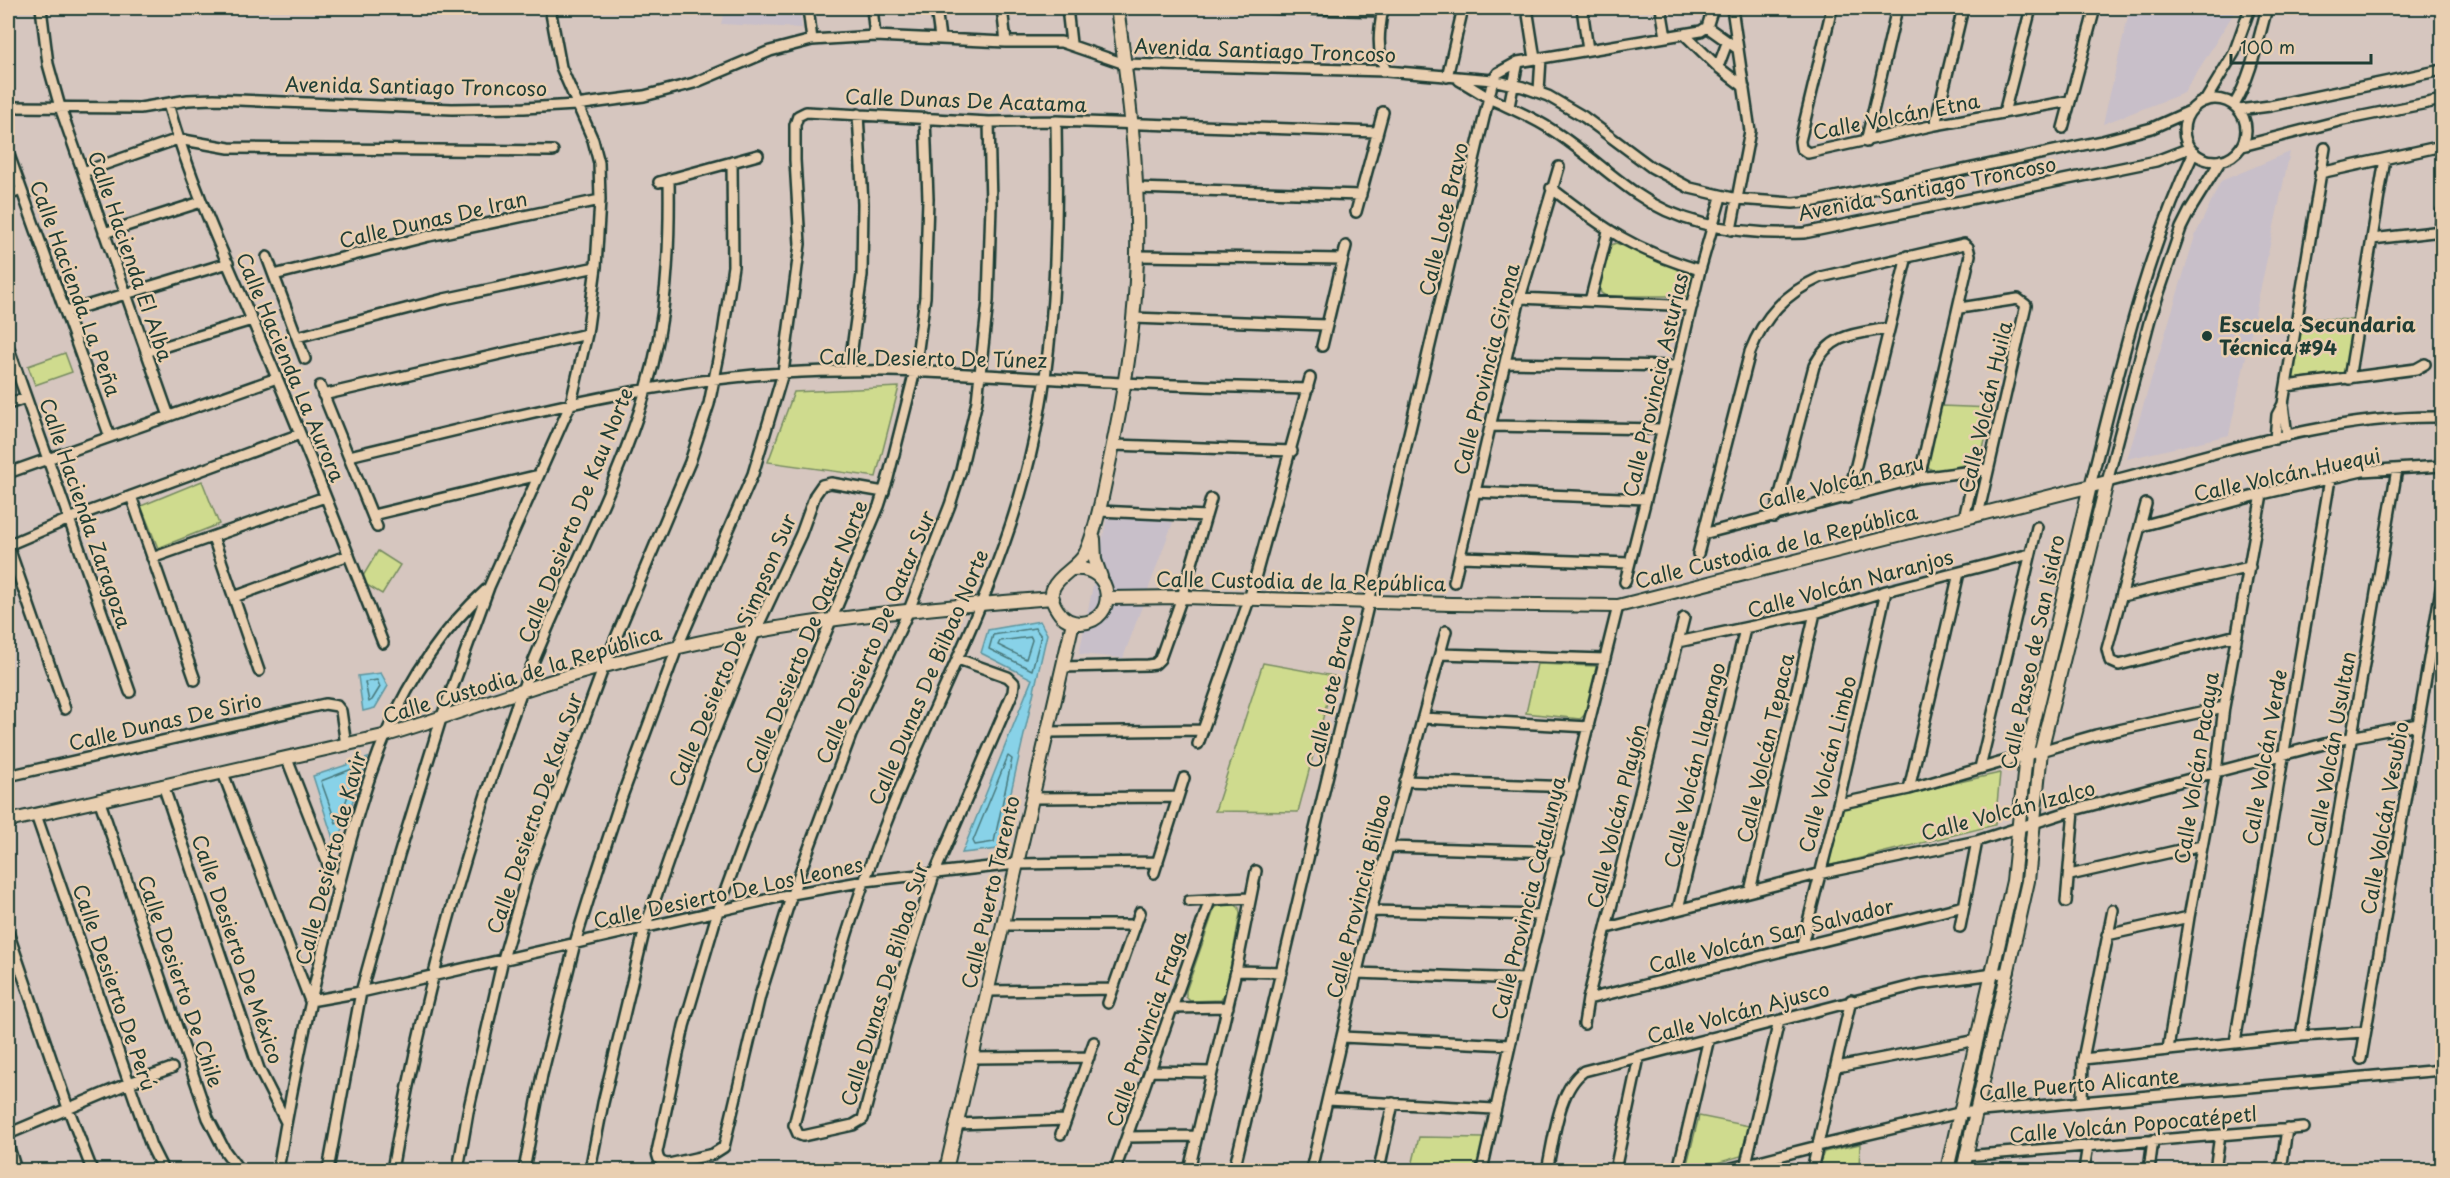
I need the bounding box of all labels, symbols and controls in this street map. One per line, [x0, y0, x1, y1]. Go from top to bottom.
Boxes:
scale bar [2231, 27, 2370, 65]
street label: Avenida Santiago Troncoso [1133, 30, 1397, 70]
text: 100 m [2240, 33, 2295, 60]
street label: Avenida Santiago Troncoso [285, 69, 547, 103]
street label: Calle Dunas De Acatama [845, 81, 1088, 119]
street label: Calle Volcán Etna [1810, 85, 1983, 147]
street label: Calle Lote Bravo [1411, 139, 1475, 299]
street label: Calle Hacienda El Alba [81, 147, 181, 366]
street label: Avenida Santiago Troncoso [1795, 148, 2059, 228]
street label: Calle Hacienda La Peña [23, 176, 129, 400]
street label: Calle Dunas De Iran [336, 183, 530, 255]
street label: Calle Hacienda La Aurora [229, 248, 353, 487]
street label: Calle Provincia Girona [1445, 259, 1527, 478]
street label: Calle Provincia Asturias [1615, 270, 1695, 500]
place label: Escuela Secundaria Técnica #94 [2219, 309, 2416, 362]
street label: Calle Volcán Huila [1951, 318, 2019, 496]
marker: Escuela Secundaria Técnica #94 [2200, 329, 2214, 343]
street label: Calle Desierto De Túnez [819, 341, 1047, 375]
street label: Calle Desierto De Kau Norte [510, 383, 640, 647]
street label: Calle Hacienda Zaragoza [32, 394, 140, 633]
street label: Calle Volcán Huequi [2191, 440, 2383, 508]
street label: Calle Volcán Baru [1755, 447, 1927, 517]
street label: Calle Desierto De Qatar Norte [737, 496, 875, 778]
street label: Calle Custodia de la República [1632, 496, 1921, 596]
street label: Calle Desierto De Qatar Sur [808, 505, 942, 769]
street label: Calle Desierto De Simpson Sur [661, 508, 804, 791]
street label: Calle Paseo de San Isidro [1992, 532, 2072, 772]
street label: Calle Volcán Naranjos [1744, 541, 1956, 625]
street label: Calle Dunas De Bilbao Norte [860, 544, 996, 810]
street label: Calle Custodia de la República [1156, 563, 1447, 599]
street label: Calle Lote Bravo [1298, 611, 1362, 771]
street label: Calle Custodia de la República [379, 617, 666, 731]
street label: Calle Volcán Usultan [2299, 649, 2363, 849]
street label: Calle Volcán Tepaca [1729, 650, 1802, 846]
street label: Calle Volcán Llapango [1656, 659, 1732, 871]
street label: Calle Volcán Verde [2234, 667, 2294, 847]
street label: Calle Volcán Pacaya [2166, 669, 2226, 866]
street label: Calle Volcán Limbo [1791, 672, 1863, 856]
street label: Calle Dunas De Sirio [66, 684, 264, 758]
street label: Calle Desierto De Kau Sur [479, 688, 590, 938]
street label: Calle Volcán Vesubio [2352, 719, 2416, 917]
street label: Calle Volcán Playón [1579, 721, 1653, 911]
street label: Calle Desierto de Kavir [287, 747, 373, 968]
street label: Calle Volcán Izalco [1918, 772, 2098, 848]
street label: Calle Provincia Catalunya [1483, 773, 1573, 1023]
street label: Calle Provincia Bilbao [1318, 791, 1398, 1001]
street label: Calle Puerto Tarento [953, 792, 1027, 992]
street label: Calle Desierto De México [185, 830, 291, 1068]
street label: Calle Desierto De Los Leones [590, 849, 866, 935]
street label: Calle Dunas De Bilbao Sur [833, 858, 936, 1110]
street label: Calle Desierto De Chile [131, 871, 231, 1091]
street label: Calle Desierto De Perú [66, 880, 164, 1094]
street label: Calle Volcán San Salvador [1645, 890, 1897, 980]
street label: Calle Provincia Fraga [1098, 927, 1194, 1131]
street label: Calle Volcán Ajusco [1644, 973, 1832, 1051]
street label: Calle Puerto Alicante [1978, 1060, 2181, 1108]
street label: Calle Volcán Popocatépetl [2008, 1098, 2258, 1150]

